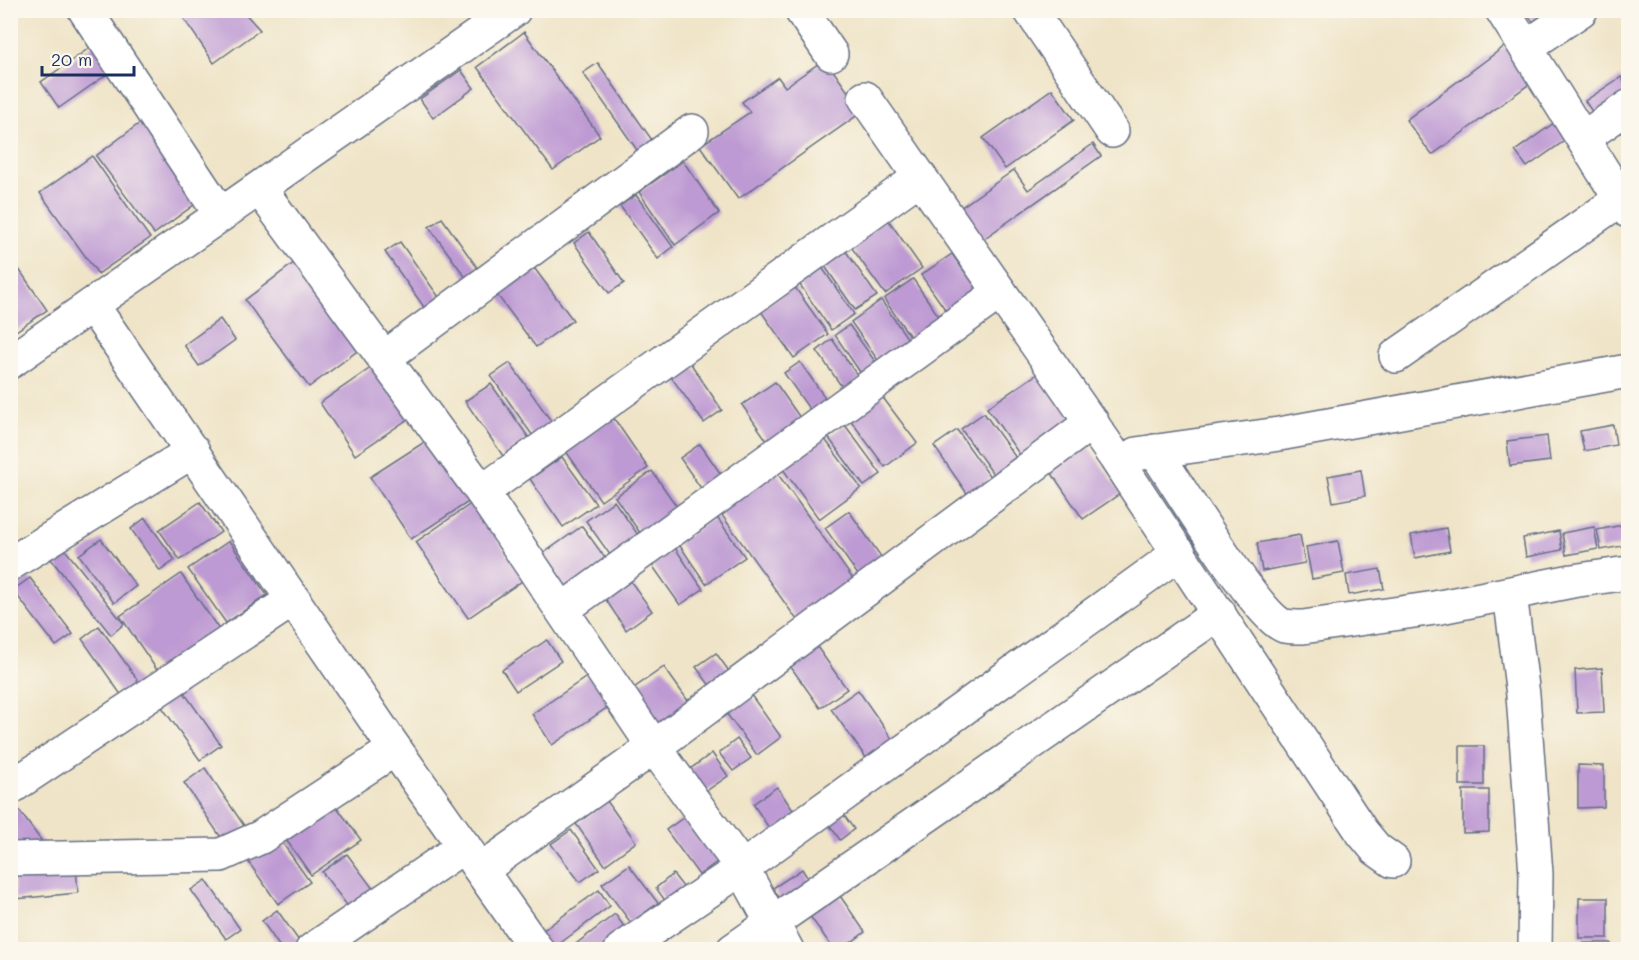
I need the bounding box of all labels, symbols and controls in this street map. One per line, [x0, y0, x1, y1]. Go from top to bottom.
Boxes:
scale bar [42, 39, 134, 77]
text: 20 m [51, 47, 92, 71]

